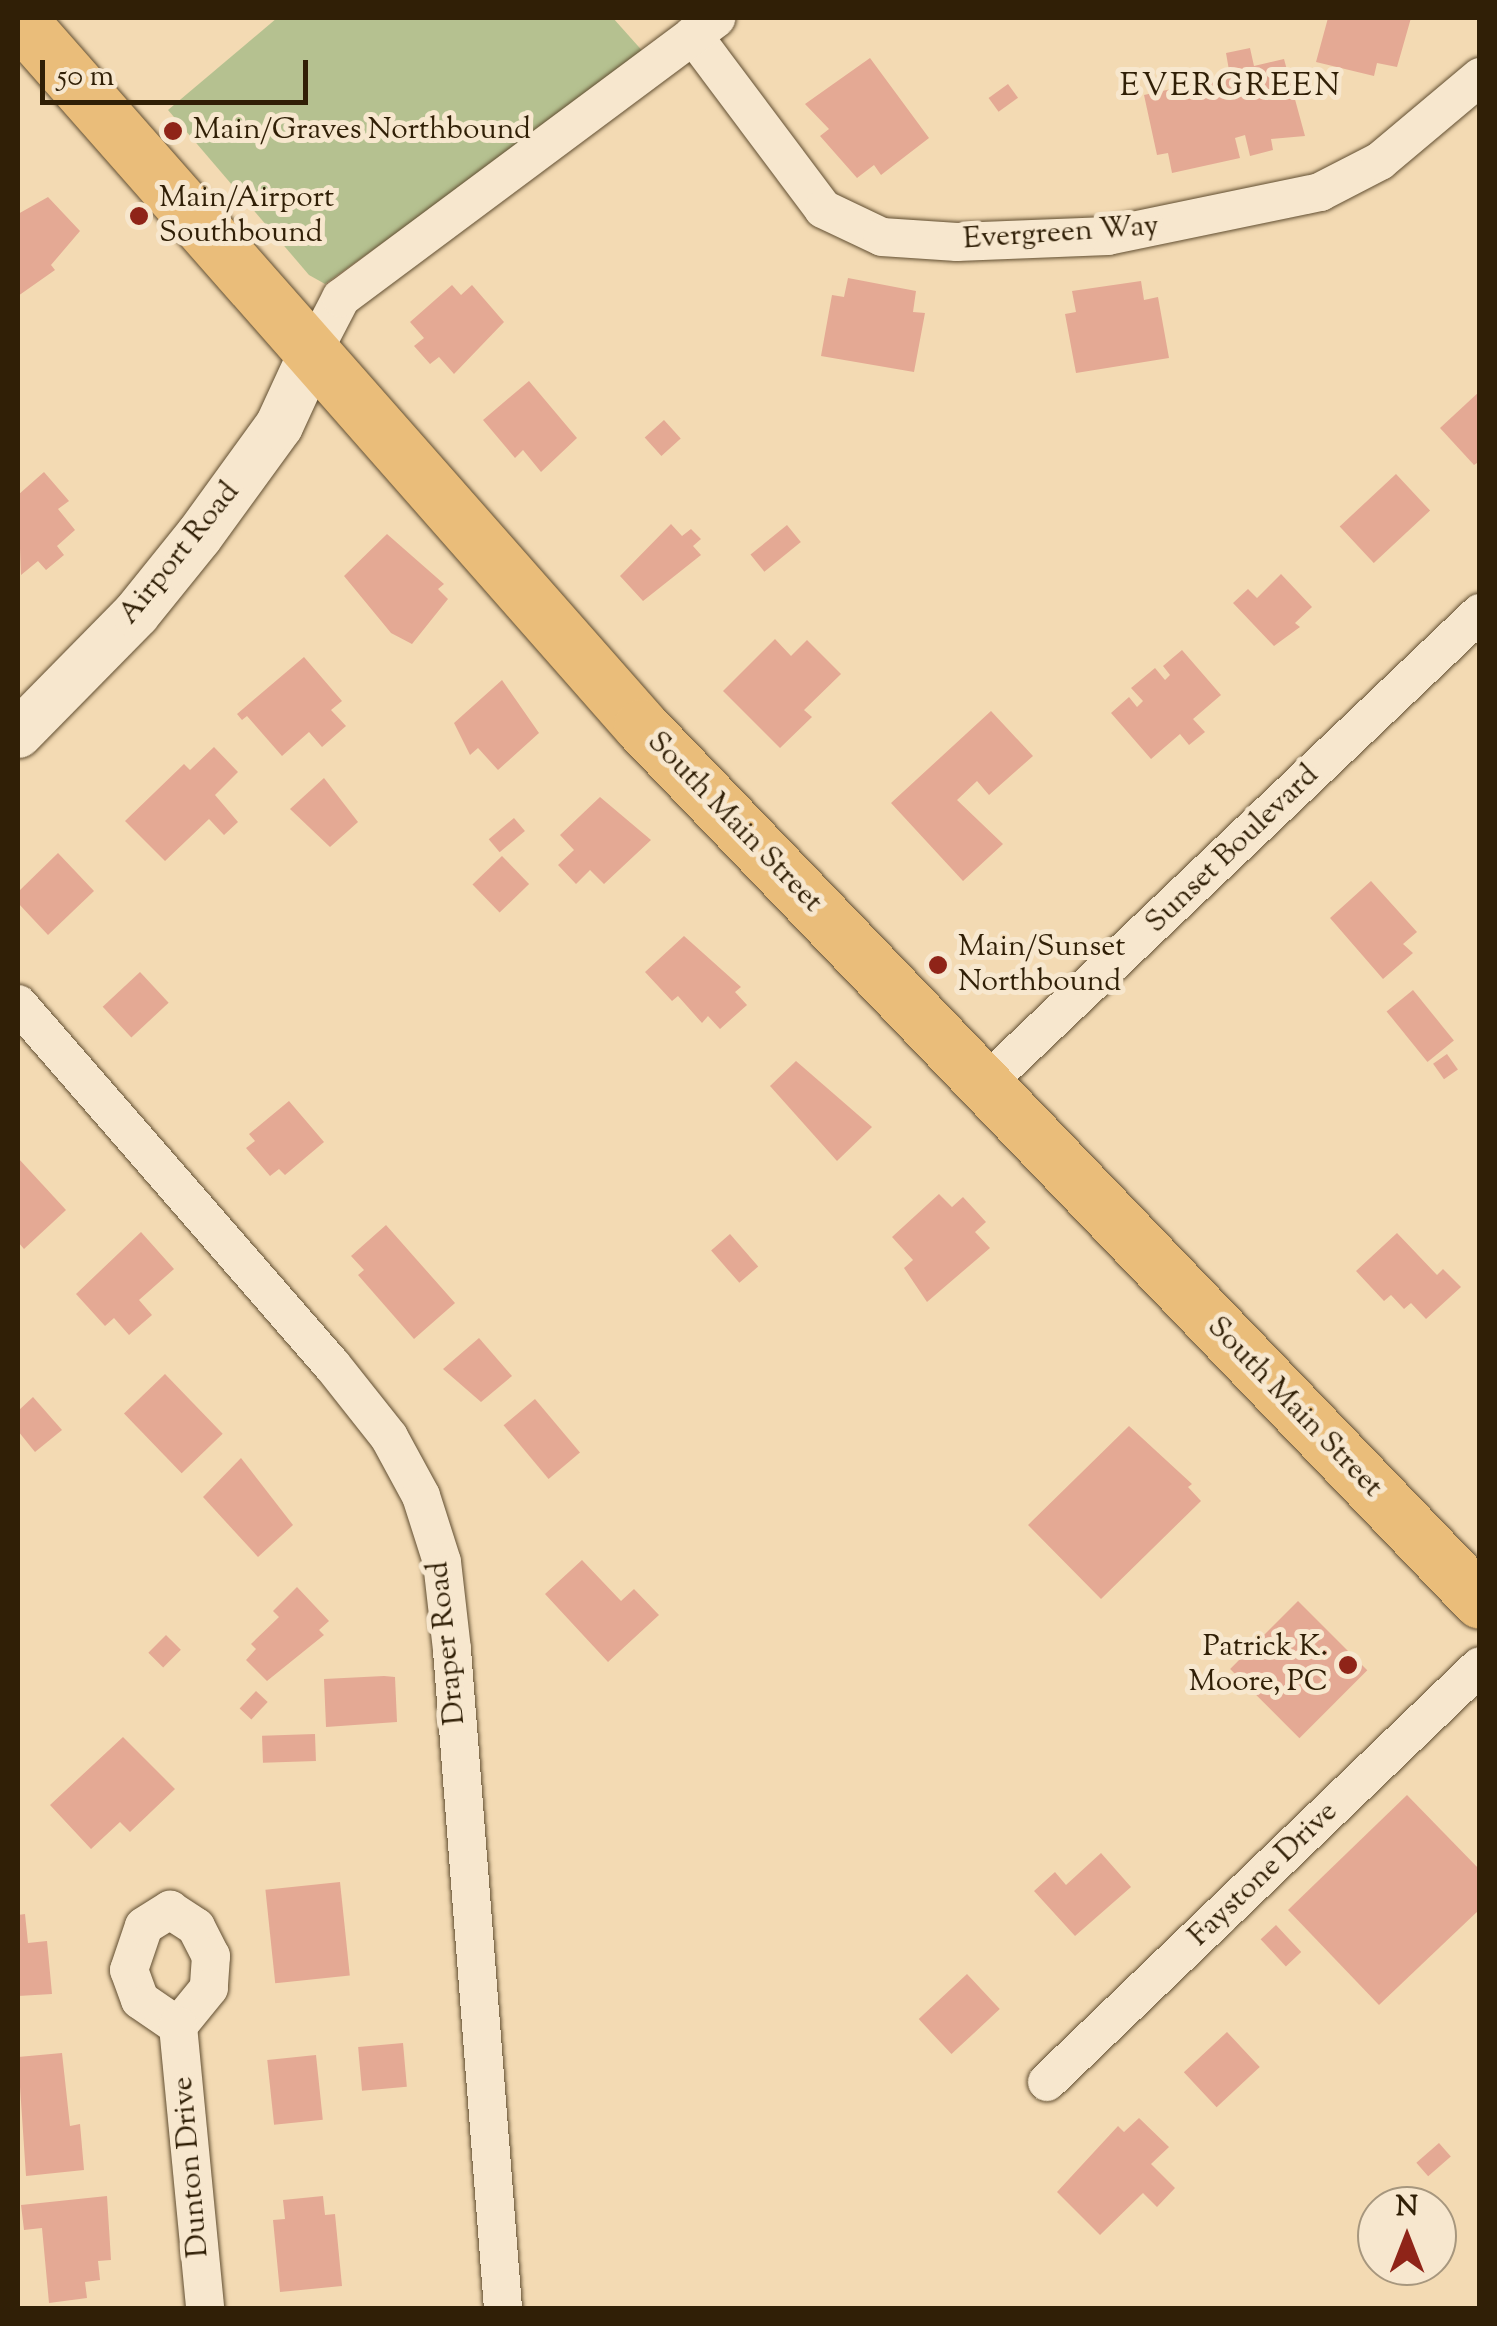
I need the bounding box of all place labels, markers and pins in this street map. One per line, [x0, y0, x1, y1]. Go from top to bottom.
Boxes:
place label: Main/Graves Northbound [193, 113, 531, 149]
marker: Main/Graves Northbound [162, 120, 184, 142]
place label: Main/Airport Southbound [159, 181, 334, 252]
marker: Main/Airport Southbound [128, 205, 150, 227]
place label: Main/Sunset Northbound [958, 930, 1125, 1000]
marker: Main/Sunset Northbound [927, 954, 949, 976]
place label: Patrick K. Moore, PC [1189, 1630, 1328, 1700]
marker: Patrick K. Moore, PC [1337, 1654, 1359, 1676]

